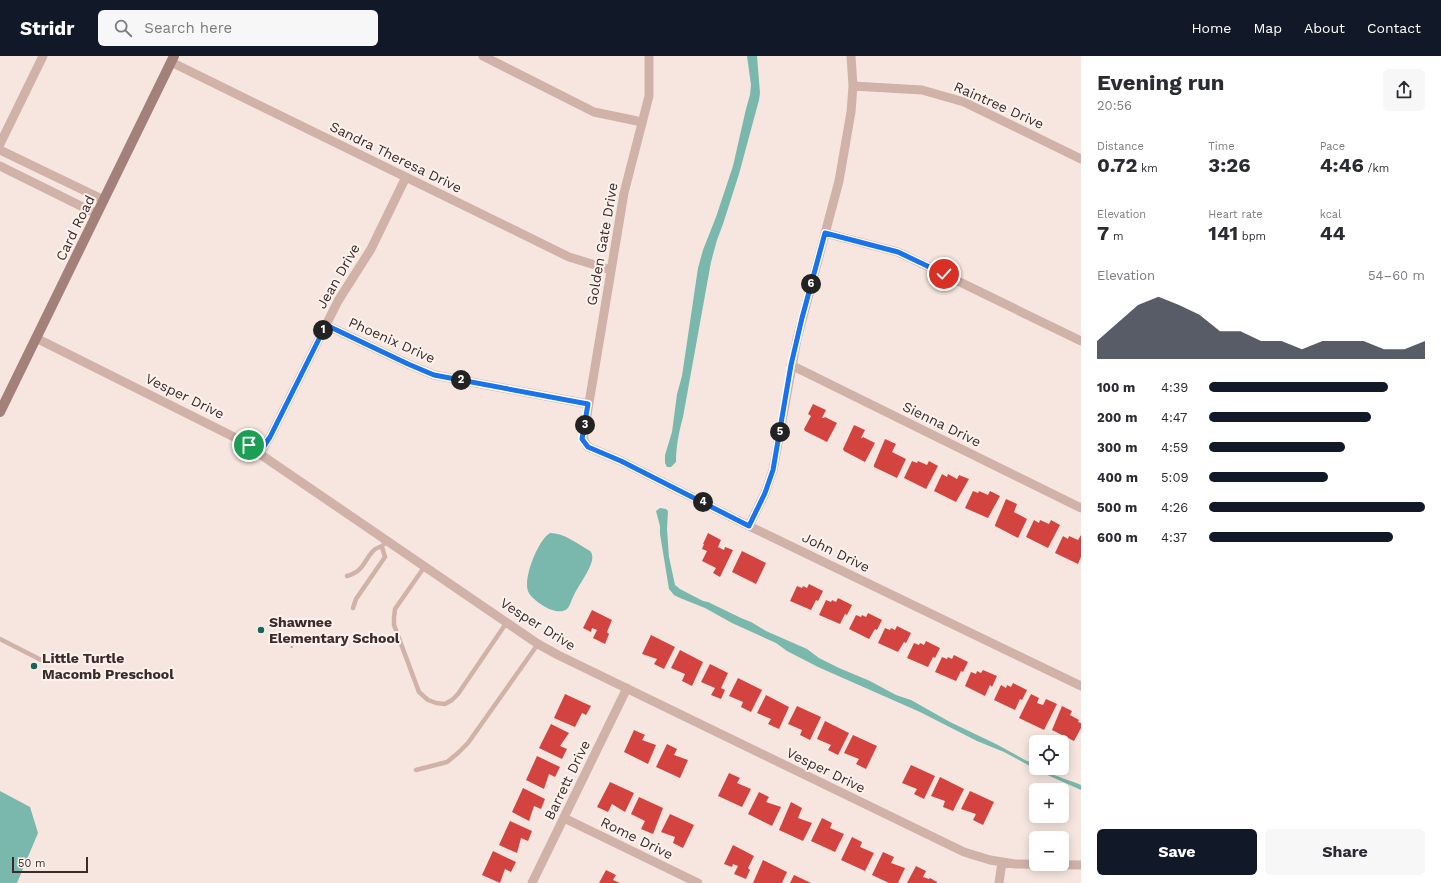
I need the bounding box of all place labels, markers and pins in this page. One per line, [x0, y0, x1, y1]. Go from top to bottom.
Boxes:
pin [927, 257, 961, 291]
pin: 6 [801, 274, 821, 294]
pin: 1 [313, 320, 333, 340]
pin: 2 [451, 370, 471, 390]
pin: 3 [575, 415, 595, 435]
pin: 5 [770, 422, 790, 442]
pin [232, 428, 266, 462]
pin: 4 [693, 492, 713, 512]
place label: Shawnee Elementary School [269, 614, 400, 646]
marker: Shawnee Elementary School [256, 625, 266, 635]
place label: Little Turtle Macomb Preschool [42, 650, 174, 682]
marker: Little Turtle Macomb Preschool [29, 661, 39, 671]

